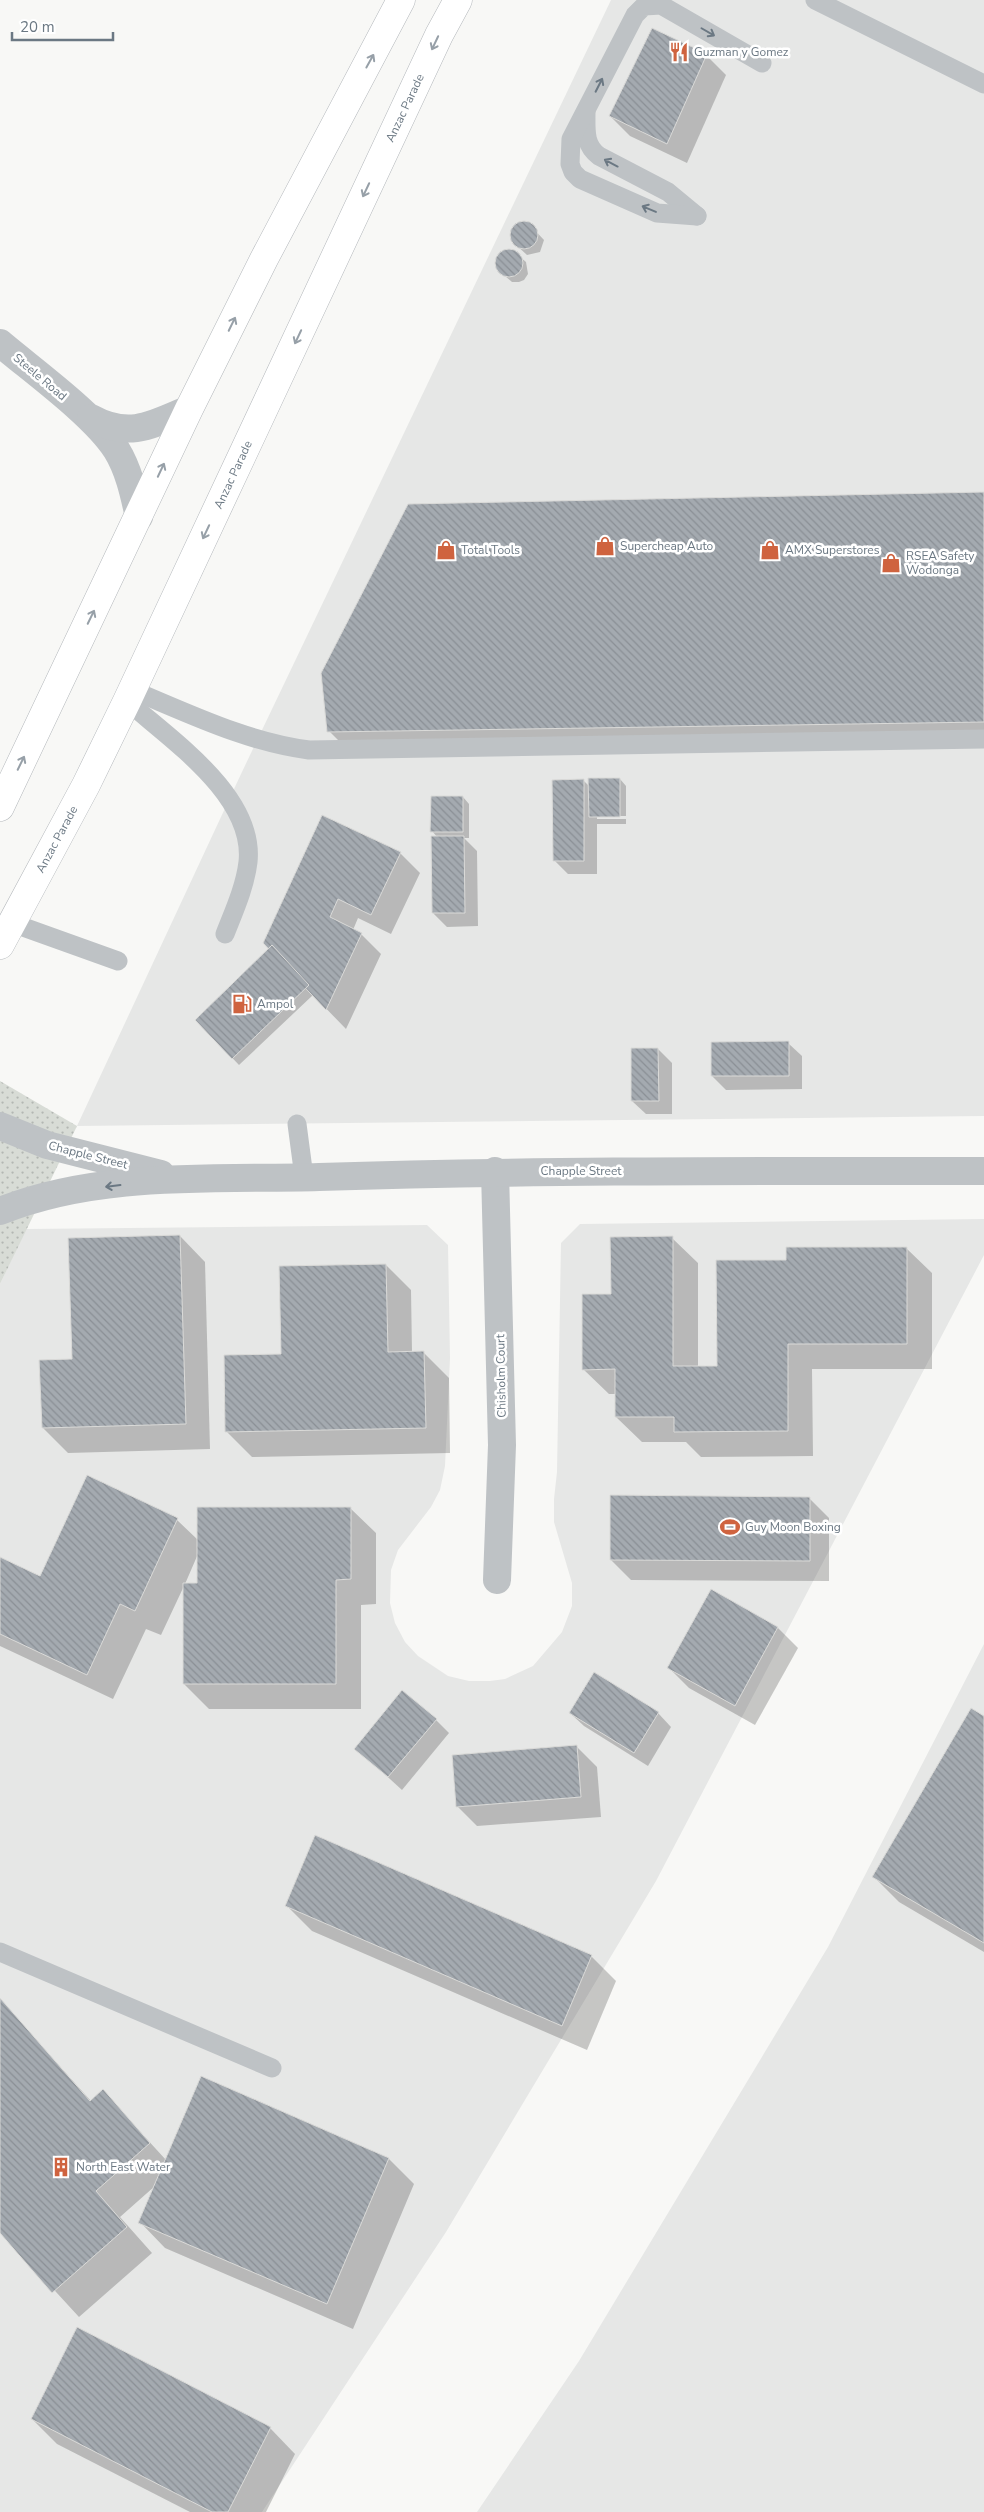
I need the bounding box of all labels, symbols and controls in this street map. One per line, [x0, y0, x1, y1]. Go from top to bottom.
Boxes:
scale bar [12, 10, 114, 42]
text: 20 m [20, 17, 55, 37]
one-way arrow [700, 28, 715, 37]
one-way arrow [430, 35, 439, 50]
restaurant icon: Guzman y Gomez [668, 41, 690, 63]
place label: Guzman y Gomez [694, 44, 789, 60]
one-way arrow [366, 54, 375, 69]
street label: Anzac Parade [382, 71, 428, 145]
one-way arrow [594, 77, 604, 92]
one-way arrow [604, 158, 619, 167]
one-way arrow [361, 182, 370, 197]
one-way arrow [642, 204, 657, 214]
one-way arrow [228, 317, 237, 332]
one-way arrow [292, 329, 302, 344]
street label: Steele Road [10, 350, 70, 404]
street label: Anzac Parade [210, 438, 256, 512]
one-way arrow [157, 463, 166, 478]
one-way arrow [201, 524, 211, 539]
shop icon: Supercheap Auto [594, 535, 616, 557]
place label: Supercheap Auto [620, 538, 714, 554]
shop icon: Total Tools [435, 539, 457, 561]
shop icon: AMX Superstores [759, 539, 781, 561]
place label: Total Tools [461, 542, 520, 558]
place label: AMX Superstores [785, 542, 880, 558]
place label: RSEA Safety Wodonga [906, 548, 975, 578]
shop icon: RSEA Safety Wodonga [880, 552, 902, 574]
one-way arrow [87, 610, 96, 625]
one-way arrow [17, 756, 26, 771]
street label: Anzac Parade [32, 803, 81, 876]
fuel station icon: Ampol [231, 993, 253, 1015]
place label: Ampol [257, 996, 294, 1012]
street label: Chapple Street [47, 1137, 130, 1173]
street label: Chapple Street [541, 1163, 622, 1179]
one-way arrow [105, 1181, 121, 1191]
street label: Chisholm Court [492, 1333, 510, 1418]
sports icon: Guy Moon Boxing [719, 1516, 741, 1538]
place label: Guy Moon Boxing [745, 1519, 841, 1535]
building icon: North East Water [50, 2156, 72, 2178]
place label: North East Water [76, 2159, 171, 2175]

